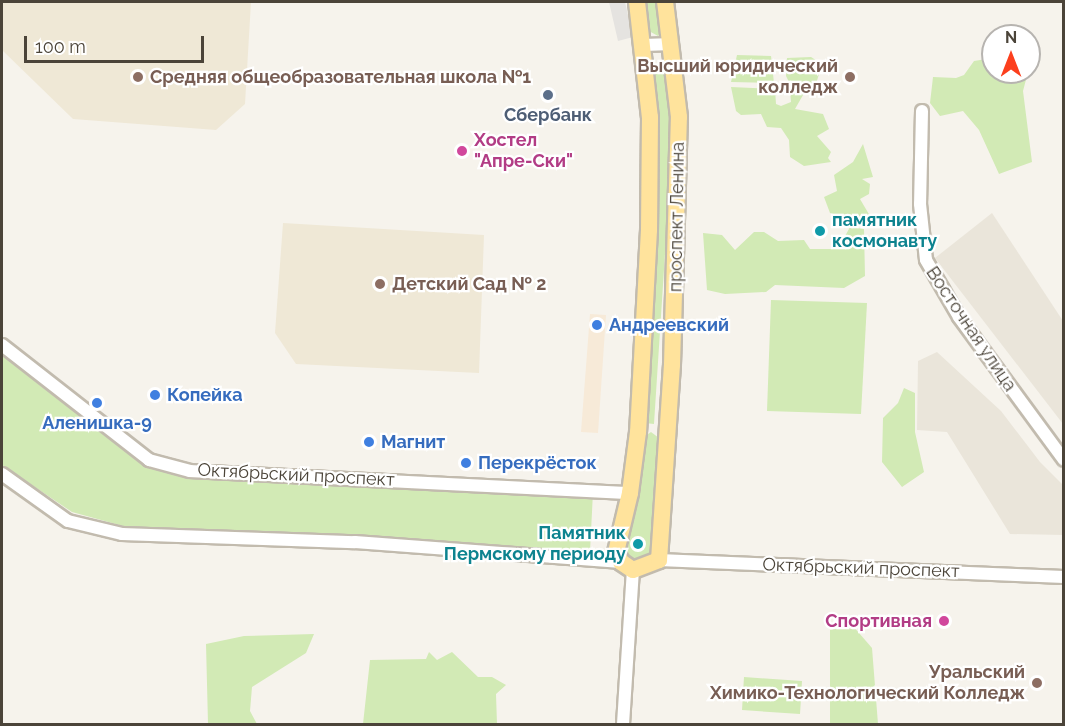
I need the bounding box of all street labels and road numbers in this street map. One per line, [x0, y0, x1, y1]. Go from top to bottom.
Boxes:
street label: проспект Ленина [665, 142, 689, 292]
street label: Восточная улица [921, 262, 1021, 396]
street label: Октябрьский проспект [197, 459, 395, 491]
street label: Октябрьский проспект [762, 554, 960, 582]

